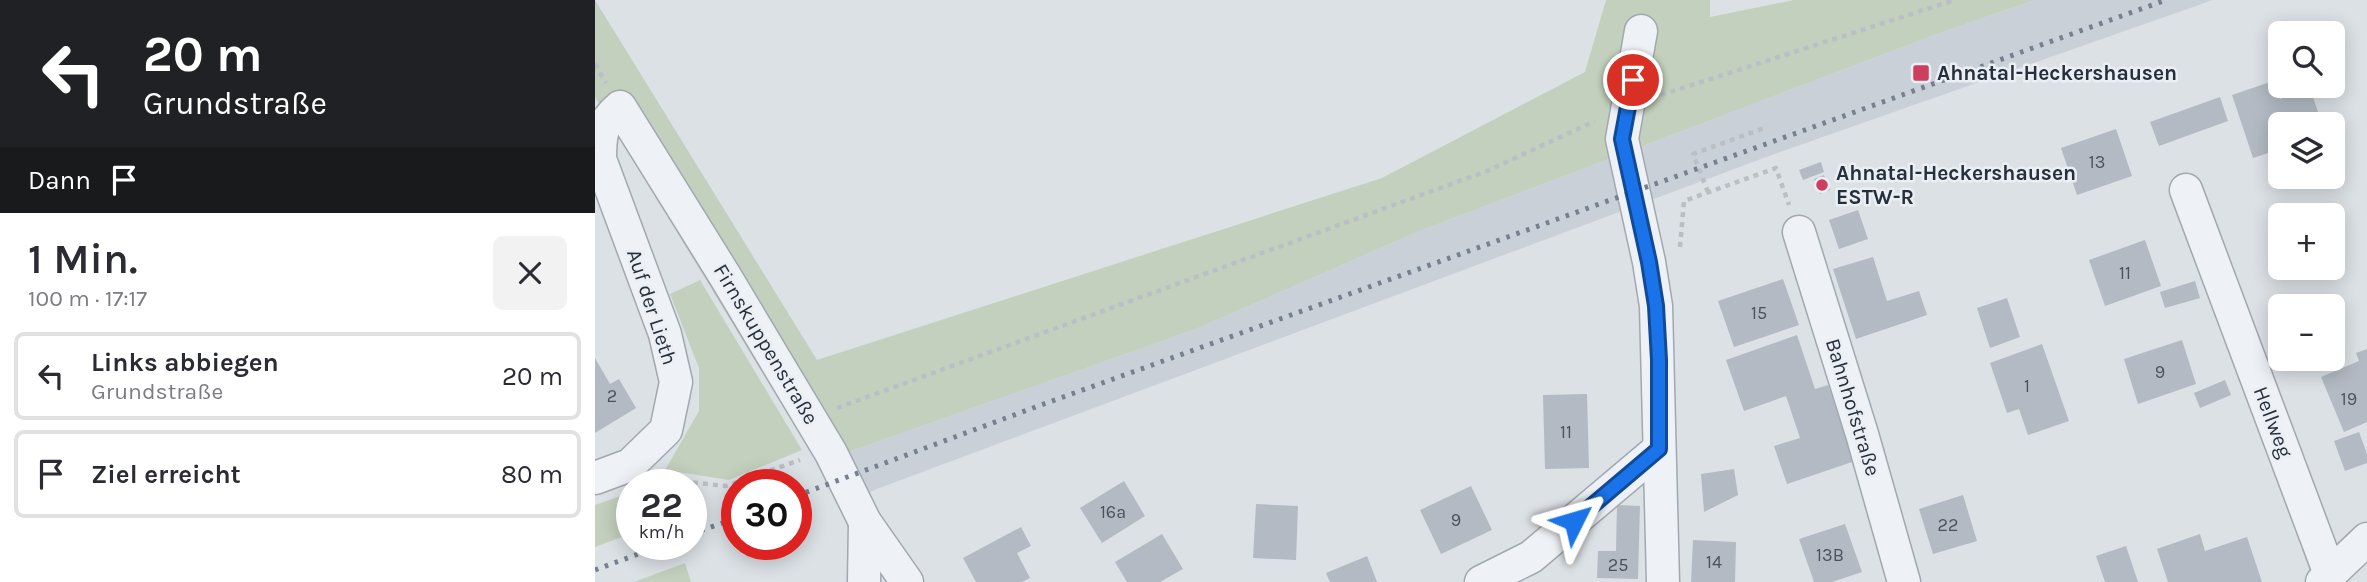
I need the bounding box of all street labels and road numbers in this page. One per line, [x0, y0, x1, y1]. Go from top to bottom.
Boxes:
street label: Auf der Lieth [622, 246, 682, 368]
street label: Firnskuppenstraße [709, 259, 823, 429]
street label: Bahnhofstraße [1821, 335, 1885, 479]
street label: Hellweg [2248, 383, 2298, 461]

